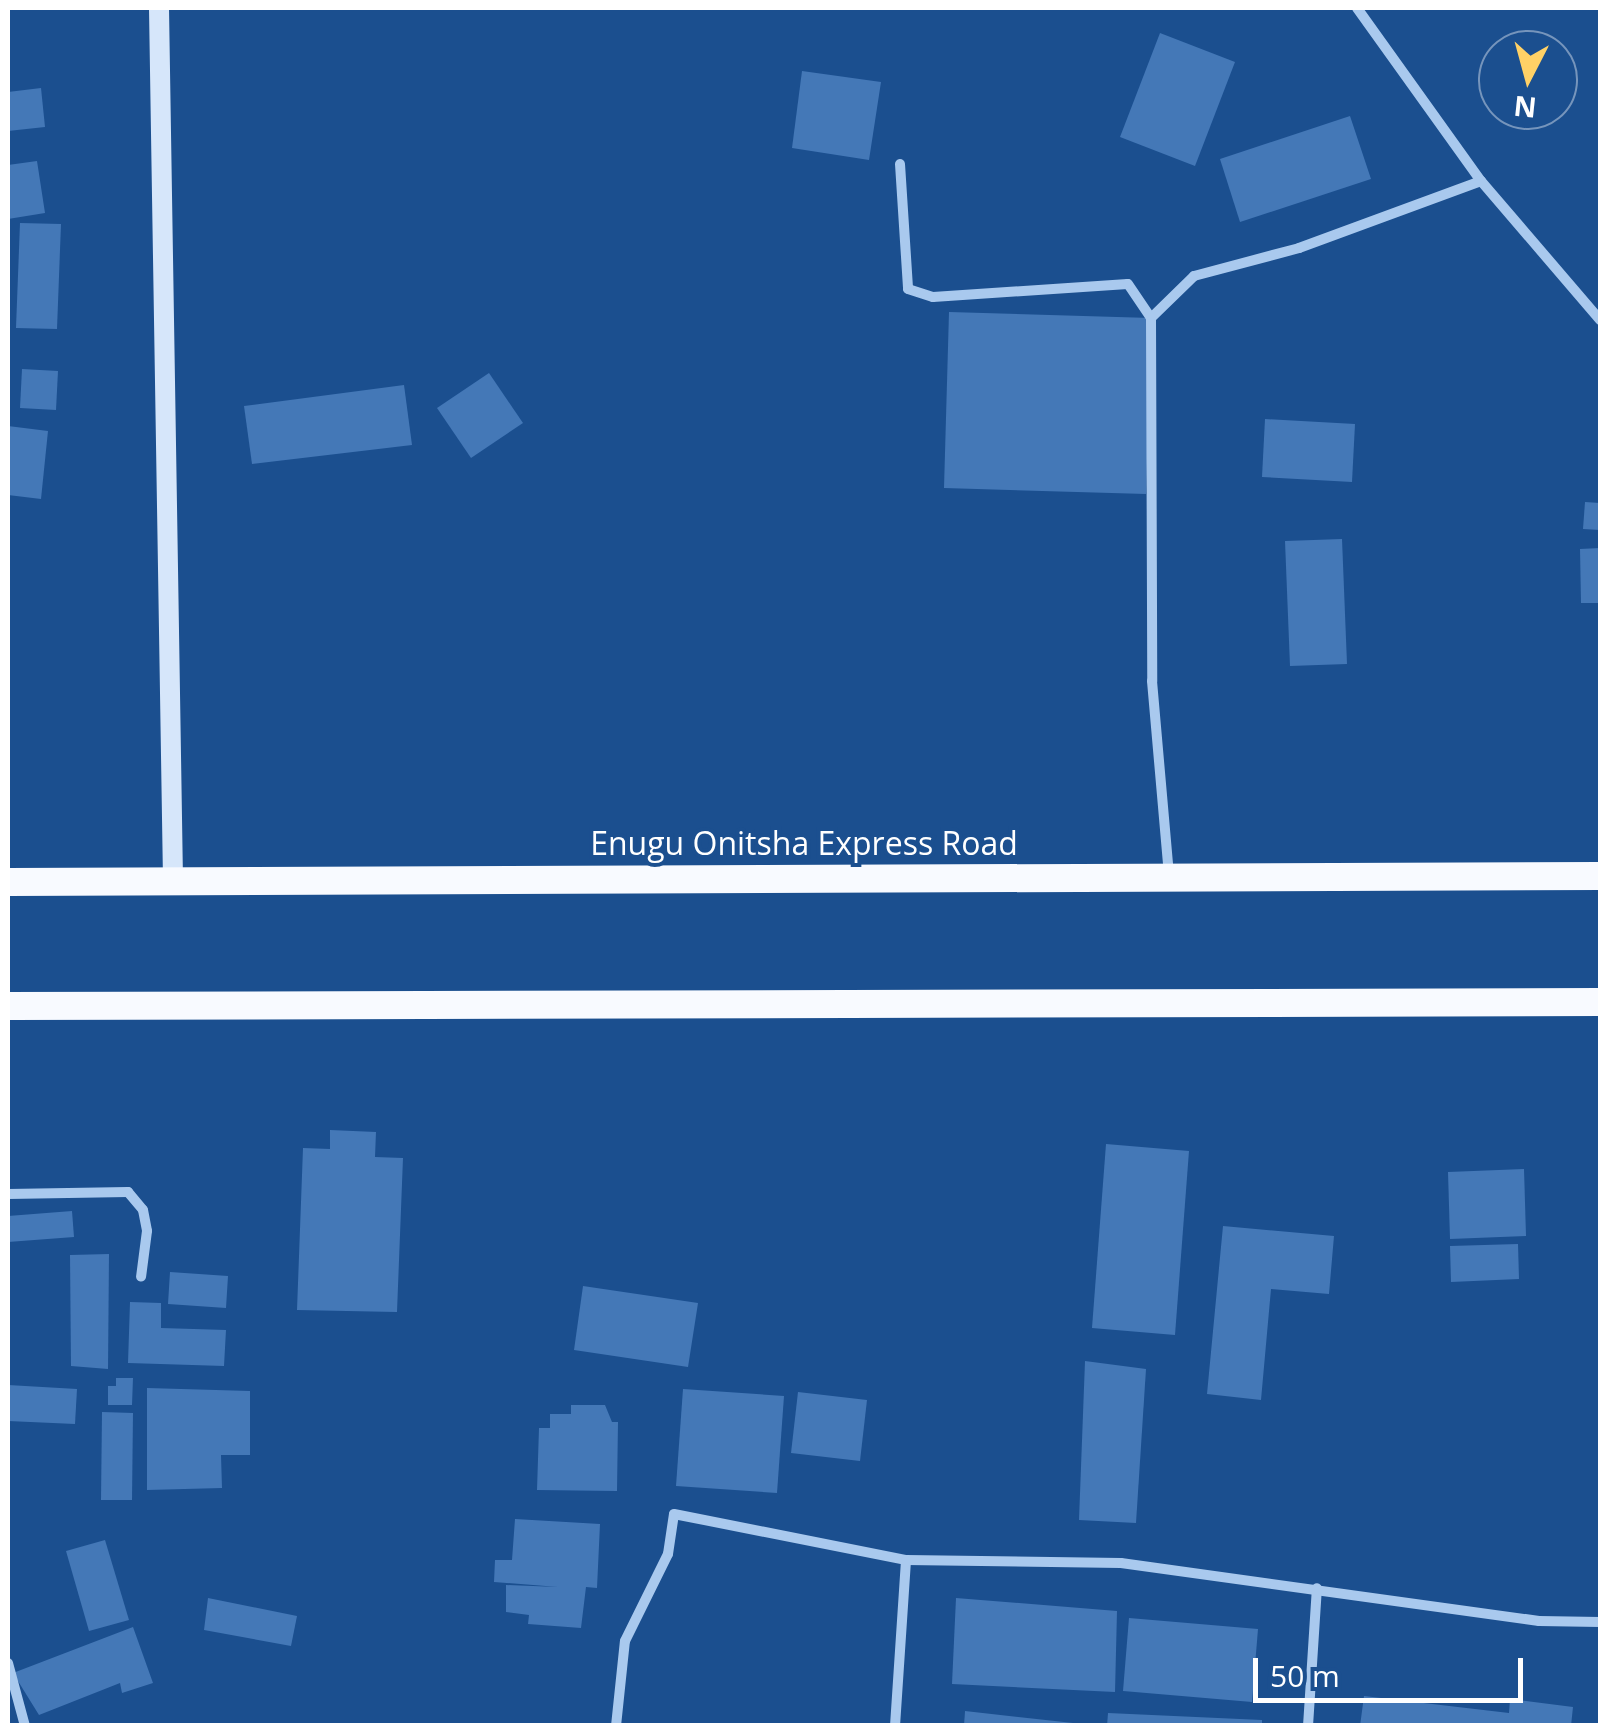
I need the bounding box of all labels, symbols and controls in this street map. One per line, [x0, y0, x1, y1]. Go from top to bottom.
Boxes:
north arrow [1478, 30, 1578, 130]
text: N [1512, 88, 1538, 128]
street label: Enugu Onitsha Express Road [590, 824, 1018, 862]
scale bar [1258, 1638, 1528, 1700]
text: 50 m [1270, 1655, 1340, 1696]

